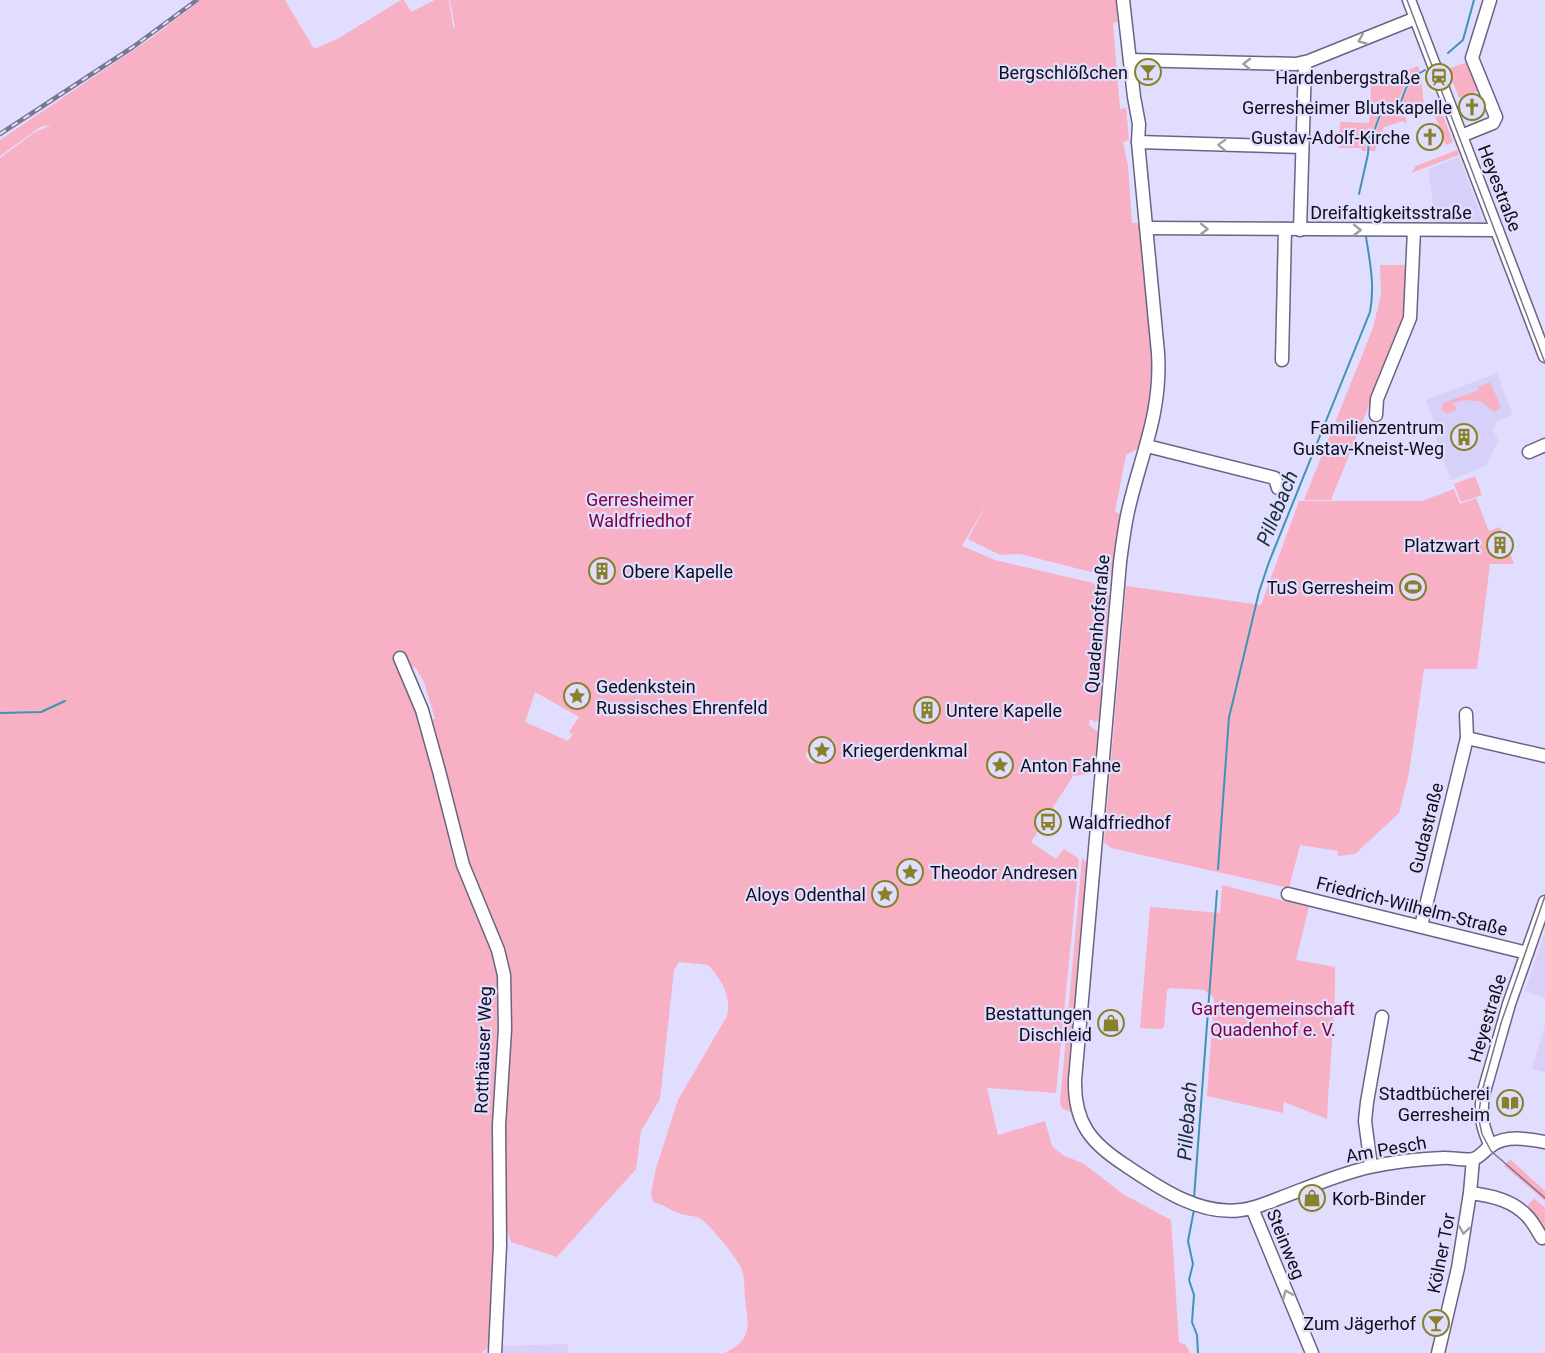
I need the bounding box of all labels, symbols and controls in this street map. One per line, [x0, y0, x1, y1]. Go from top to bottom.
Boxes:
one-way arrow [1357, 33, 1368, 45]
bar icon: Bergschlößchen [1133, 57, 1163, 87]
one-way arrow [1242, 57, 1251, 70]
place label: Bergschlößchen [998, 62, 1128, 83]
station icon: Hardenbergstraße [1424, 62, 1454, 92]
place label: Hardenbergstraße [1275, 67, 1420, 88]
church icon: Gerresheimer Blutskapelle [1457, 92, 1487, 122]
place label: Gerresheimer Blutskapelle [1242, 97, 1452, 118]
church icon: Gustav-Adolf-Kirche [1415, 122, 1445, 152]
place label: Gustav-Adolf-Kirche [1251, 127, 1410, 148]
one-way arrow [1218, 138, 1227, 151]
street label: Heyestraße [1474, 142, 1526, 234]
street label: Dreifaltigkeitsstraße [1310, 202, 1472, 223]
one-way arrow [1200, 222, 1209, 235]
one-way arrow [1353, 224, 1362, 236]
place label: Familienzentrum Gustav-Kneist-Weg [1293, 417, 1444, 459]
building icon: Familienzentrum Gustav-Kneist-Weg [1449, 422, 1479, 452]
water label: Pillebach [1251, 467, 1303, 549]
park label: Gerresheimer Waldfriedhof [586, 489, 694, 531]
building icon: Platzwart [1485, 530, 1515, 560]
place label: Platzwart [1404, 535, 1480, 556]
street label: Quadenhofstraße [1080, 554, 1114, 694]
building icon: Obere Kapelle [587, 556, 617, 586]
place label: Obere Kapelle [622, 561, 733, 582]
sports icon: TuS Gerresheim [1398, 572, 1428, 602]
place label: TuS Gerresheim [1267, 577, 1394, 598]
place label: Gedenkstein Russisches Ehrenfeld [596, 676, 768, 718]
place icon: Gedenkstein Russisches Ehrenfeld [562, 681, 592, 711]
building icon: Untere Kapelle [912, 695, 942, 725]
place label: Untere Kapelle [946, 700, 1062, 721]
place icon: Kriegerdenkmal [807, 735, 837, 765]
place label: Kriegerdenkmal [842, 740, 968, 761]
place icon: Anton Fahne [985, 750, 1015, 780]
place label: Anton Fahne [1020, 755, 1121, 776]
street label: Gudastraße [1405, 780, 1447, 876]
bus stop icon: Waldfriedhof [1033, 807, 1063, 837]
place label: Waldfriedhof [1068, 812, 1172, 833]
place icon: Theodor Andresen [895, 857, 925, 887]
place label: Theodor Andresen [930, 862, 1078, 883]
street label: Friedrich-Wilhelm-Straße [1314, 872, 1510, 940]
place icon: Aloys Odenthal [870, 879, 900, 909]
place label: Aloys Odenthal [745, 884, 866, 905]
street label: Heyestraße [1464, 971, 1510, 1065]
street label: Rotthäuser Weg [470, 986, 496, 1114]
park label: Gartengemeinschaft Quadenhof e. V. [1191, 998, 1355, 1040]
place label: Bestattungen Dischleid [985, 1003, 1092, 1045]
shop icon: Bestattungen Dischleid [1096, 1008, 1126, 1038]
water label: Pillebach [1172, 1081, 1202, 1161]
place label: Stadtbücherei Gerresheim [1379, 1083, 1490, 1125]
library icon: Stadtbücherei Gerresheim [1495, 1088, 1525, 1118]
street label: Am Pesch [1344, 1132, 1428, 1166]
shop icon: Korb-Binder [1297, 1183, 1327, 1213]
place label: Korb-Binder [1332, 1188, 1426, 1209]
street label: Steinweg [1262, 1206, 1310, 1282]
street label: Kölner Tor [1423, 1211, 1459, 1295]
one-way arrow [1458, 1225, 1471, 1235]
one-way arrow [1282, 1289, 1294, 1300]
bar icon: Zum Jägerhof [1421, 1308, 1451, 1338]
place label: Zum Jägerhof [1303, 1313, 1417, 1334]

